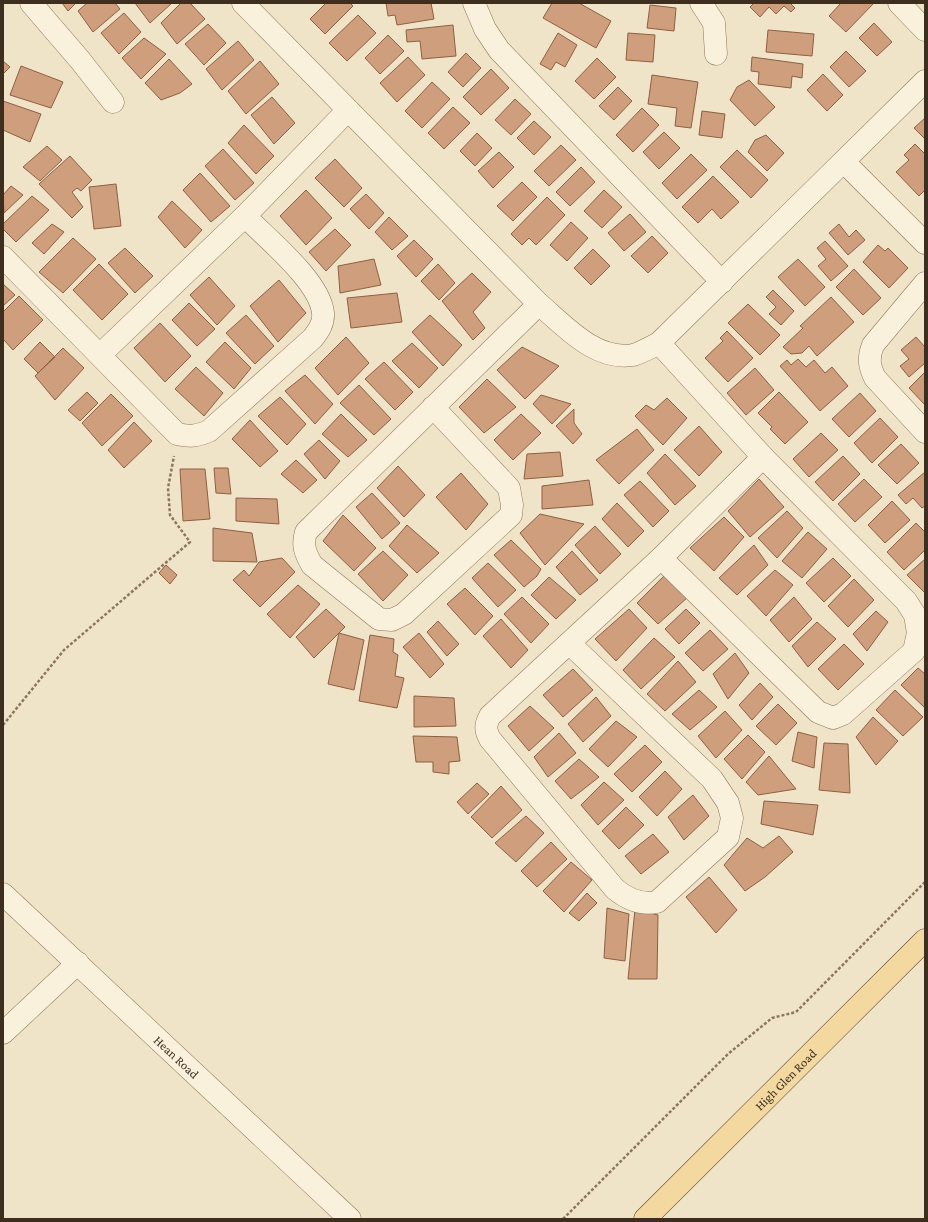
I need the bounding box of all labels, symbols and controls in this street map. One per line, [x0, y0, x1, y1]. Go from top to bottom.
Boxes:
street label: Hean Road [151, 1032, 202, 1081]
street label: High Glen Road [751, 1045, 819, 1113]

